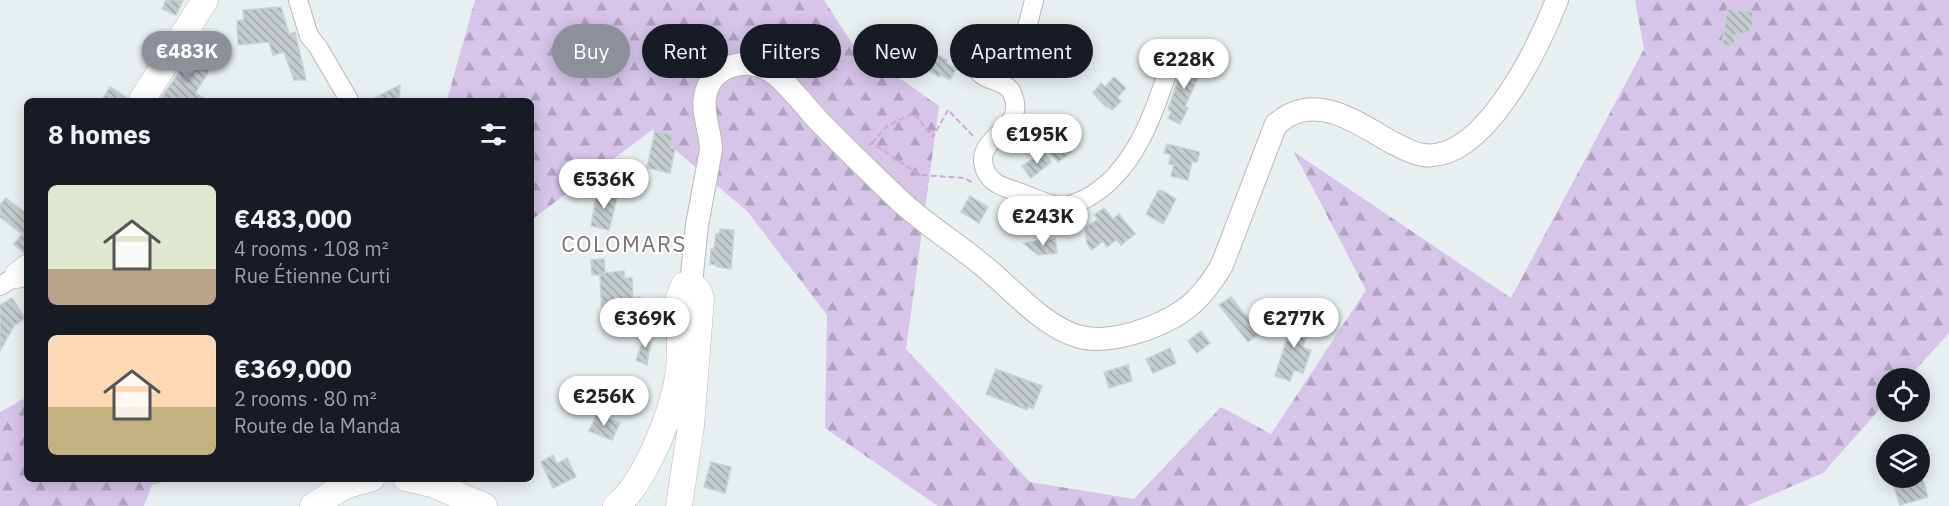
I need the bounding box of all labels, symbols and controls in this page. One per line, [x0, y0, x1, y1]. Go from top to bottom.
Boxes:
chip: Buy [552, 24, 630, 78]
chip: Rent [642, 24, 728, 78]
chip: Filters [740, 24, 841, 78]
chip: New [853, 24, 938, 78]
chip: Apartment [950, 24, 1093, 78]
pin: €483K [145, 31, 229, 82]
text: €483K [156, 37, 218, 64]
pin: €228K [1142, 39, 1226, 90]
text: €228K [1153, 45, 1215, 72]
pin: €195K [995, 114, 1079, 165]
text: 8 homes [48, 117, 151, 151]
icon: filters [477, 118, 510, 151]
text: €195K [1006, 120, 1068, 147]
pin: €536K [562, 159, 646, 210]
text: €536K [573, 165, 635, 192]
pin: €243K [1001, 196, 1085, 247]
text: €483,000 [234, 201, 352, 235]
text: €243K [1012, 202, 1074, 229]
icon: home [96, 209, 168, 281]
district label: COLOMARS [561, 229, 687, 258]
text: 4 rooms · 108 m² [234, 235, 389, 262]
text: Rue Étienne Curti [234, 262, 390, 289]
pin: €369K [603, 298, 687, 349]
pin: €277K [1252, 298, 1336, 349]
text: €369K [614, 304, 676, 331]
text: €277K [1263, 304, 1325, 331]
text: €369,000 [234, 351, 352, 385]
icon: home [96, 359, 168, 431]
map controls [1876, 368, 1930, 488]
button: locate [1876, 368, 1930, 422]
pin: €256K [562, 376, 646, 427]
text: €256K [573, 382, 635, 409]
text: 2 rooms · 80 m² [234, 385, 377, 412]
text: Route de la Manda [234, 412, 400, 439]
button: layers [1876, 434, 1930, 488]

